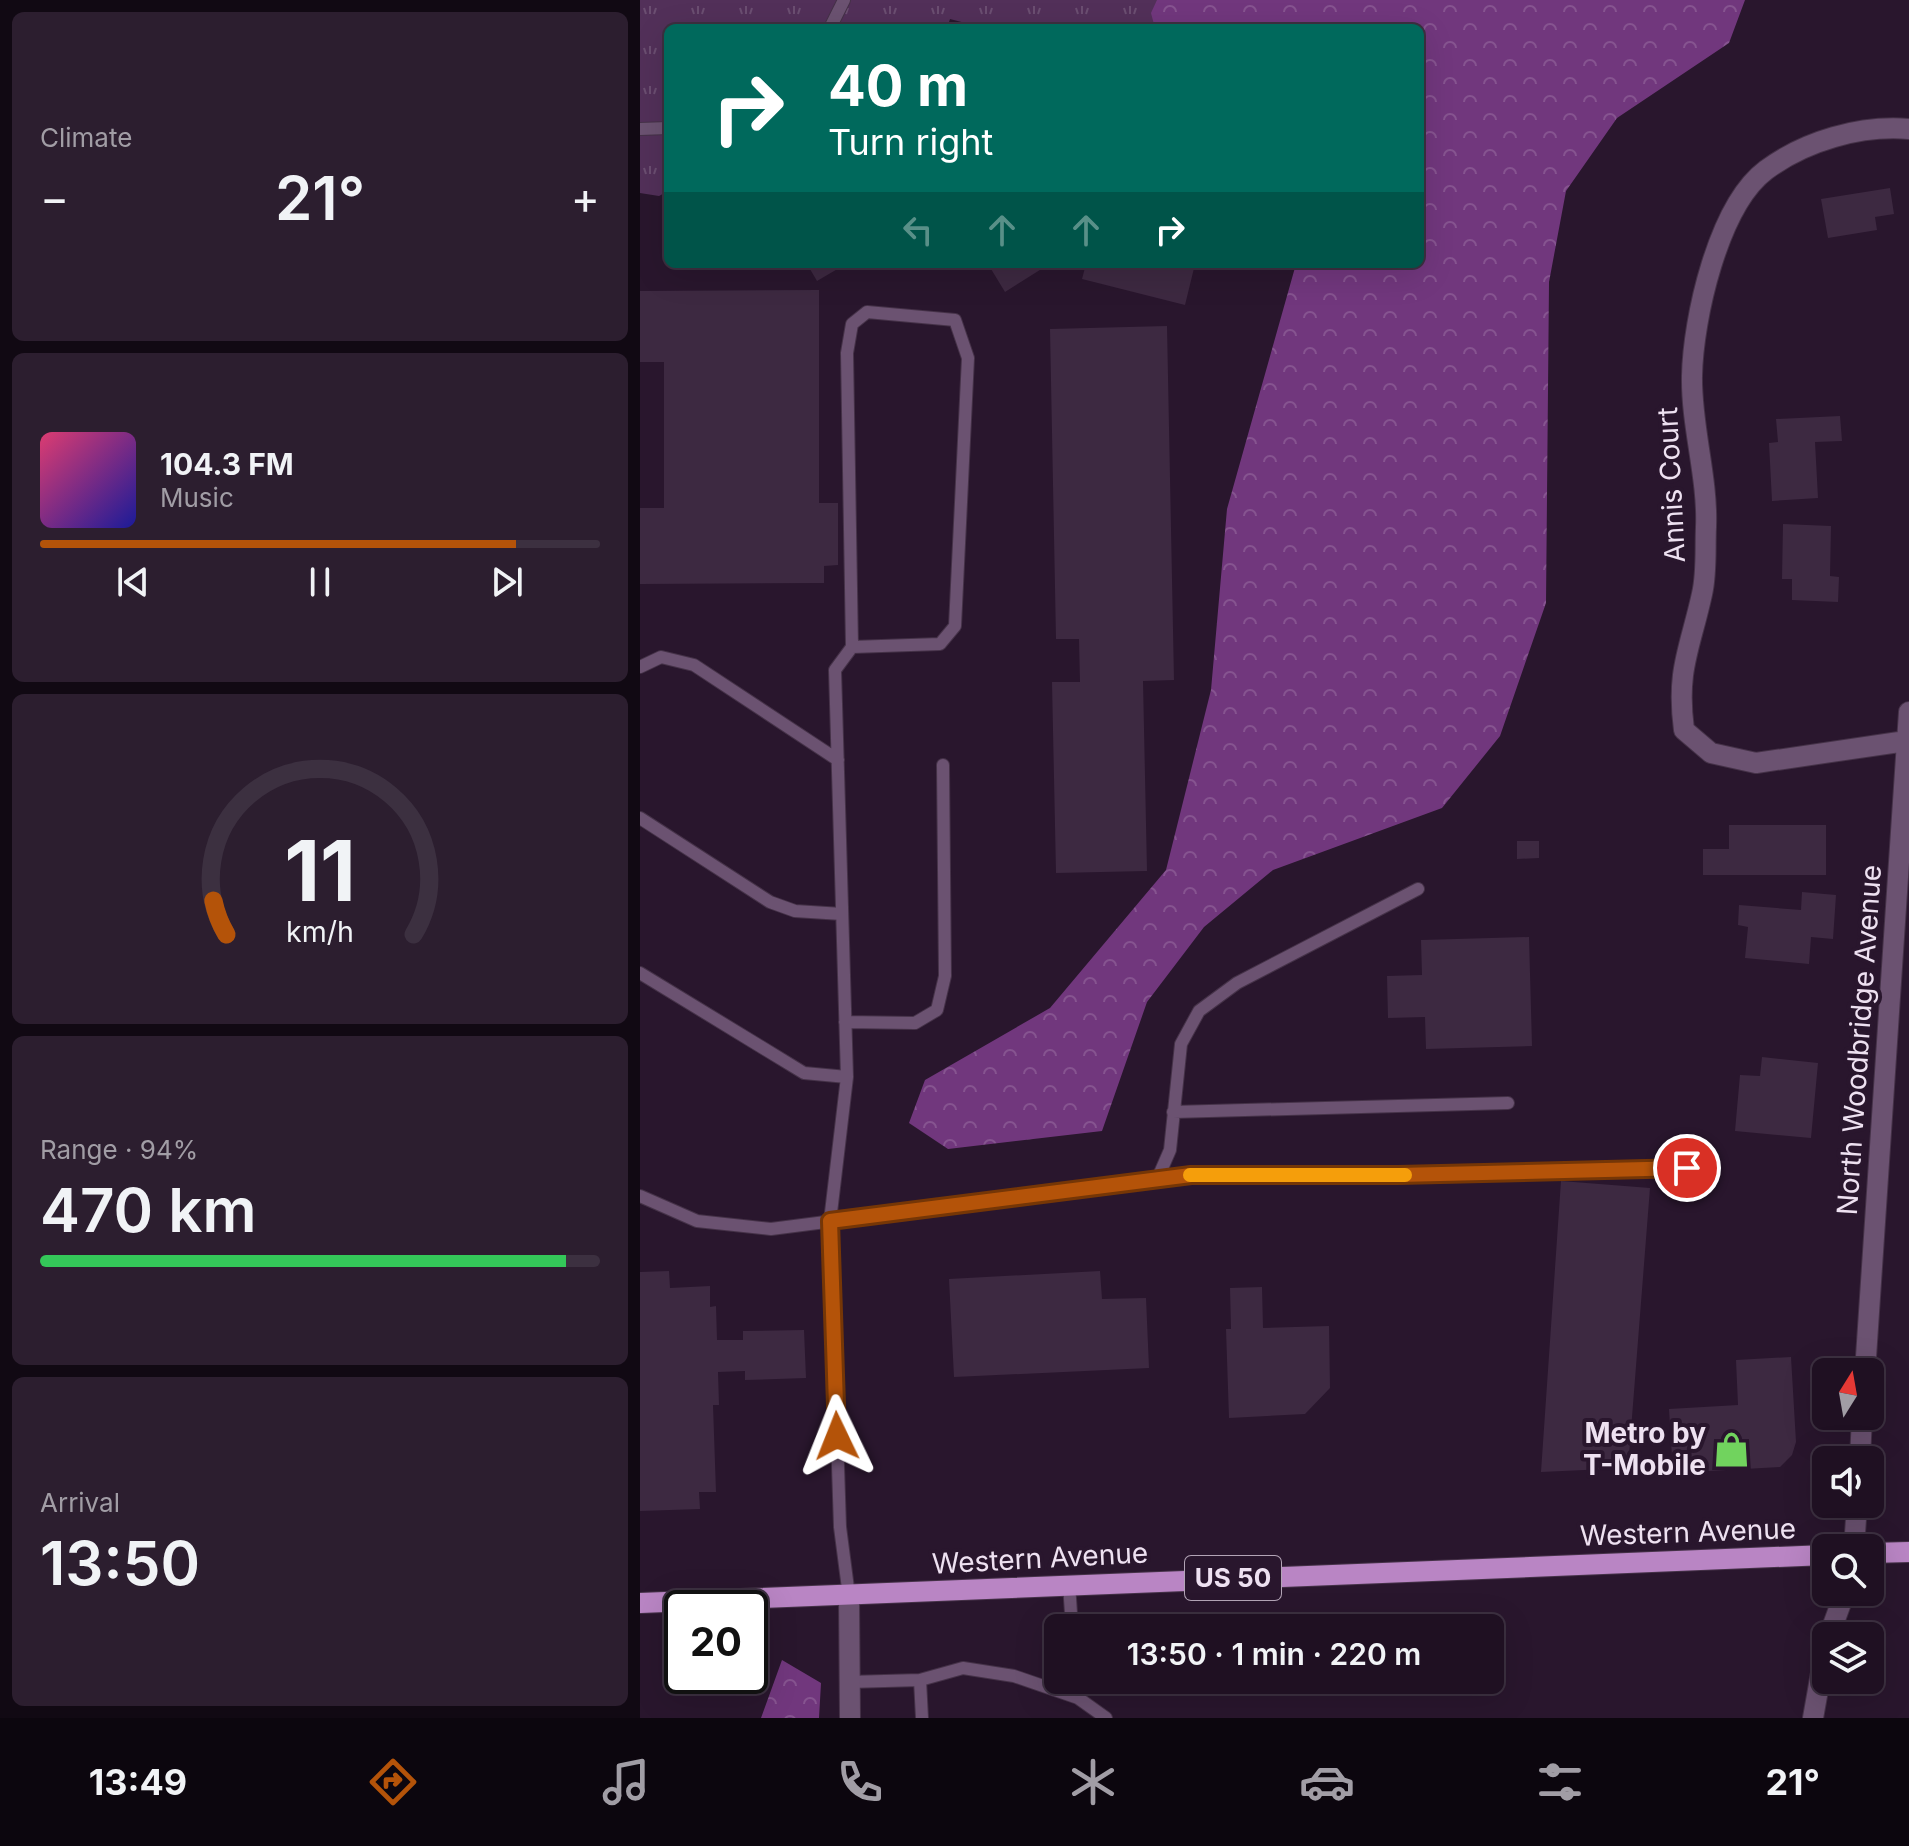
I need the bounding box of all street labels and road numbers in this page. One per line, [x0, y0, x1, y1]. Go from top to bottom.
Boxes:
street label: Annis Court [1650, 406, 1692, 564]
street label: North Woodbridge Avenue [1830, 864, 1888, 1216]
street label: Western Avenue [1579, 1511, 1797, 1553]
street label: Western Avenue [931, 1535, 1149, 1581]
road number: US 50 [1185, 1556, 1281, 1600]

